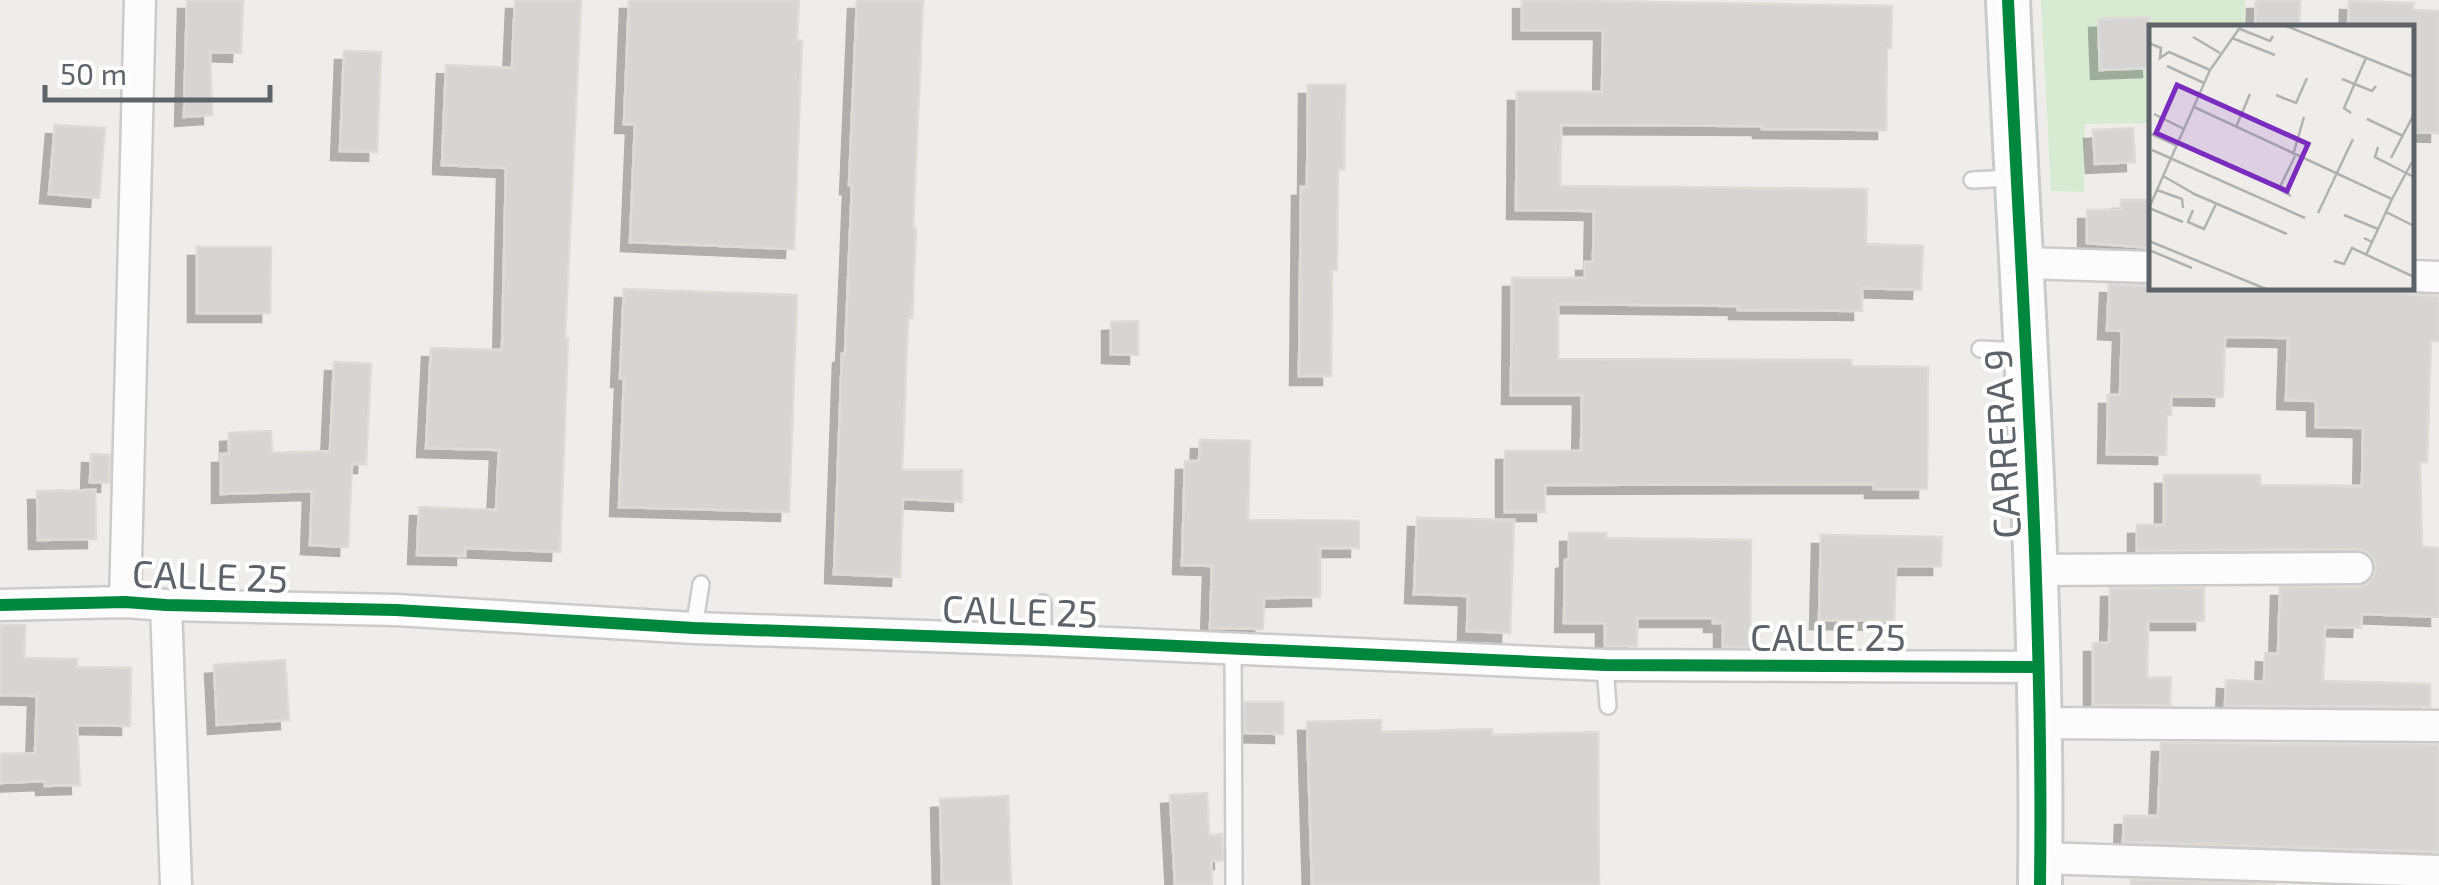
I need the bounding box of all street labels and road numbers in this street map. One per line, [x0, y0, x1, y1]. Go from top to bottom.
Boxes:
street label: CARRERA 9 [1973, 348, 2029, 540]
street label: CALLE 25 [131, 549, 289, 601]
street label: CALLE 25 [941, 584, 1099, 636]
street label: CALLE 25 [1750, 613, 1906, 659]

